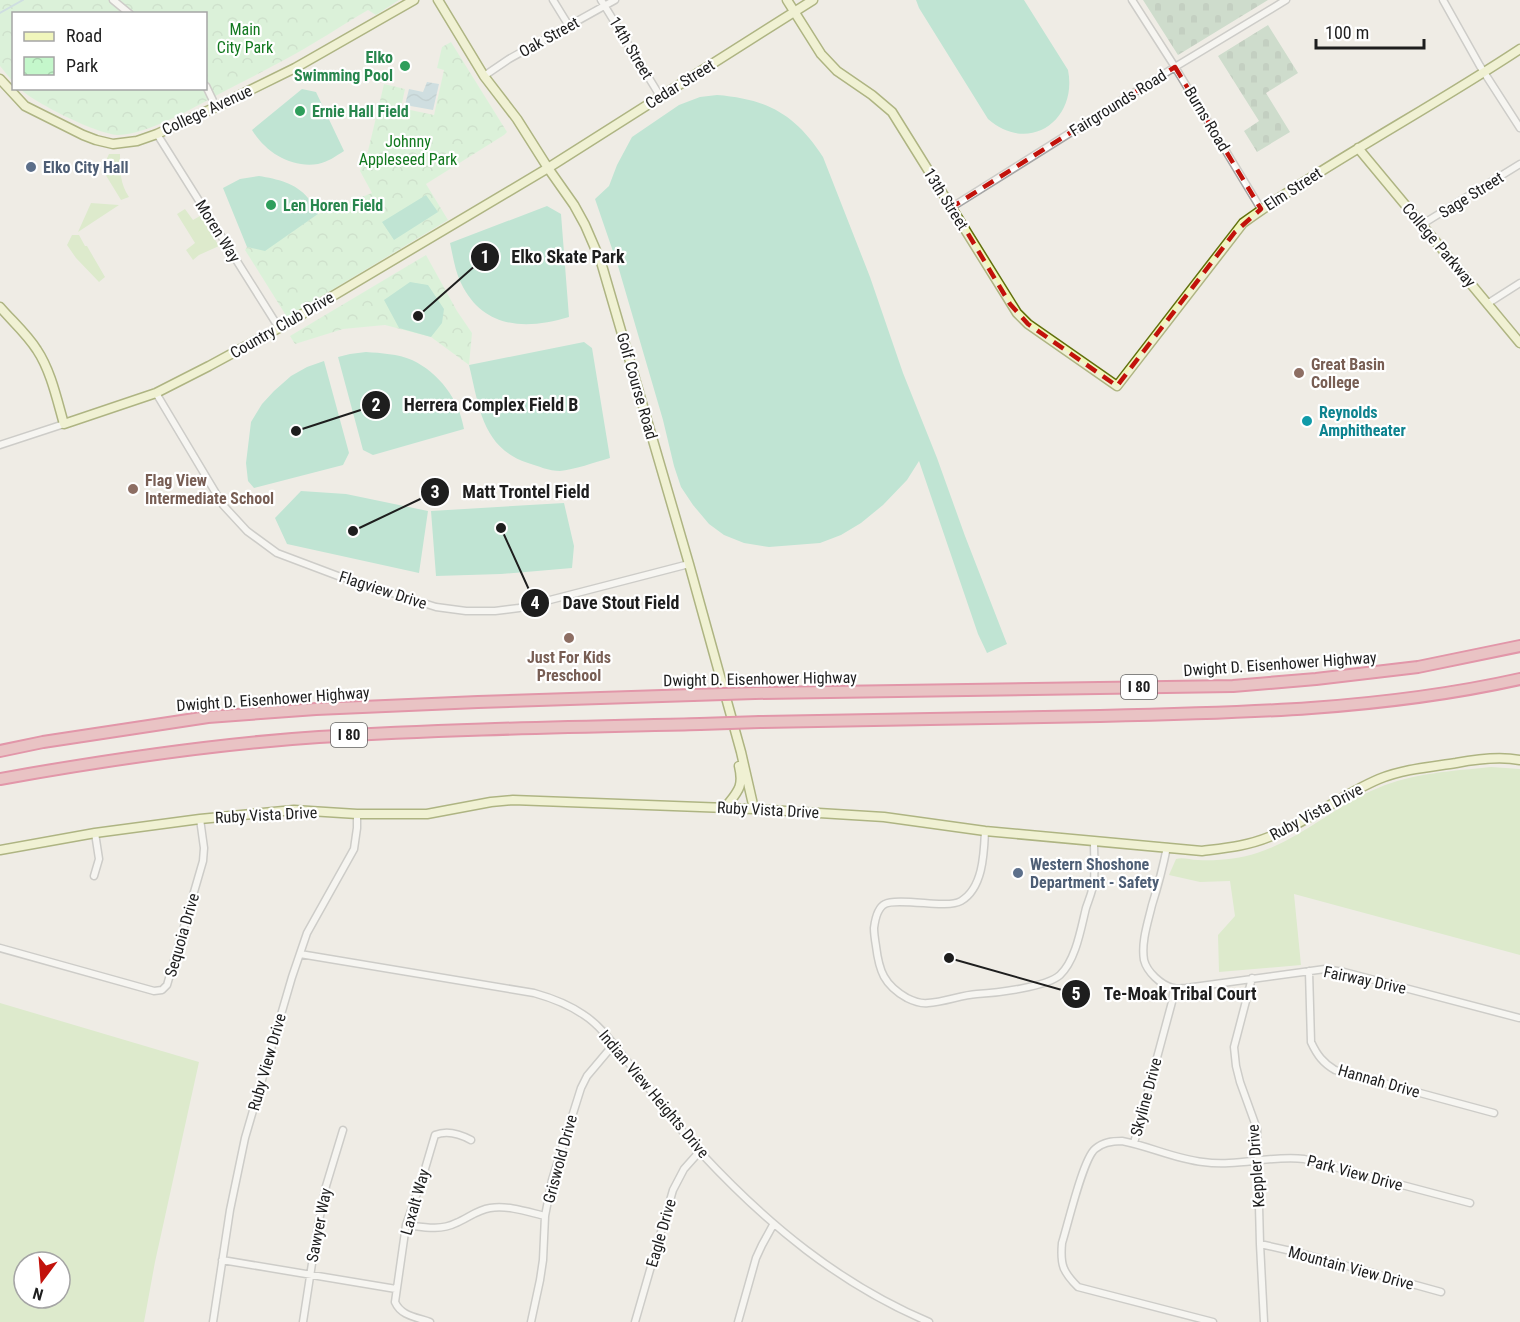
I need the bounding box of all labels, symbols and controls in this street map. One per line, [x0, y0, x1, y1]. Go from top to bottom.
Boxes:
legend [12, 12, 207, 90]
scale bar [1316, 12, 1424, 50]
street label: Oak Street [516, 13, 583, 61]
street label: 14th Street [605, 13, 657, 83]
park label: Main City Park [217, 20, 274, 57]
text: 100 m [1325, 22, 1369, 43]
text: Road [66, 25, 102, 46]
place label: Elko Swimming Pool [294, 48, 393, 85]
text: Park [66, 55, 98, 76]
street label: Cedar Street [642, 55, 718, 113]
marker: Elko Swimming Pool [398, 59, 412, 73]
street label: Fairgrounds Road [1066, 66, 1170, 140]
street label: College Avenue [159, 81, 255, 139]
street label: Burns Road [1180, 83, 1234, 155]
place label: Ernie Hall Field [312, 102, 409, 121]
marker: Ernie Hall Field [293, 104, 307, 118]
park label: Johnny Appleseed Park [359, 132, 458, 169]
place label: Elko City Hall [43, 158, 128, 177]
marker: Elko City Hall [24, 160, 38, 174]
street label: Elm Street [1261, 163, 1326, 215]
street label: 13th Street [920, 165, 973, 234]
street label: Sage Street [1435, 168, 1507, 222]
street label: Moren Way [191, 196, 245, 266]
place label: Len Horen Field [283, 196, 383, 215]
marker: Len Horen Field [264, 198, 278, 212]
street label: College Parkway [1398, 199, 1480, 291]
callout: Elko Skate Park [470, 239, 637, 275]
text: 1 [480, 246, 490, 267]
text: Elko Skate Park [511, 246, 625, 267]
street label: Country Club Drive [227, 288, 337, 362]
street label: Golf Course Road [613, 330, 661, 442]
place label: Great Basin College [1311, 355, 1385, 392]
marker: Great Basin College [1292, 366, 1306, 380]
callout: Herrera Complex Field B [361, 387, 590, 423]
text: 2 [371, 394, 381, 415]
text: Herrera Complex Field B [404, 394, 578, 415]
place label: Reynolds Amphitheater [1319, 403, 1406, 440]
marker: Reynolds Amphitheater [1300, 414, 1314, 428]
place label: Flag View Intermediate School [145, 471, 274, 508]
callout: Matt Trontel Field [420, 474, 602, 510]
text: 3 [430, 481, 440, 502]
text: Matt Trontel Field [462, 481, 590, 502]
marker: Flag View Intermediate School [126, 482, 140, 496]
street label: Flagview Drive [337, 567, 429, 613]
callout: Dave Stout Field [520, 585, 691, 621]
text: 4 [530, 592, 540, 613]
text: Dave Stout Field [563, 592, 679, 613]
marker: Just For Kids Preschool [562, 631, 576, 645]
place label: Just For Kids Preschool [527, 648, 611, 685]
street label: Dwight D. Eisenhower Highway [1183, 648, 1378, 680]
street label: Dwight D. Eisenhower Highway [663, 668, 857, 690]
road number: I 80 [1121, 675, 1157, 699]
street label: Dwight D. Eisenhower Highway [176, 683, 371, 715]
road number: I 80 [331, 723, 367, 747]
street label: Ruby Vista Drive [1266, 780, 1366, 844]
street label: Ruby Vista Drive [716, 798, 820, 822]
street label: Ruby Vista Drive [214, 803, 318, 827]
place label: Western Shoshone Department - Safety [1030, 855, 1159, 892]
marker: Western Shoshone Department - Safety [1011, 866, 1025, 880]
street label: Sequoia Drive [161, 891, 203, 979]
street label: Fairway Drive [1322, 962, 1408, 998]
callout: Te-Moak Tribal Court [1061, 976, 1269, 1012]
text: 5 [1071, 983, 1081, 1004]
text: Te-Moak Tribal Court [1103, 983, 1257, 1004]
street label: Ruby View Drive [244, 1011, 290, 1113]
street label: Indian View Heights Drive [595, 1026, 713, 1162]
street label: Skyline Drive [1126, 1056, 1166, 1138]
street label: Hannah Drive [1336, 1060, 1422, 1102]
street label: Griswold Drive [539, 1113, 581, 1205]
street label: Keppler Drive [1244, 1124, 1268, 1208]
street label: Park View Drive [1305, 1151, 1405, 1195]
street label: Laxalt Way [396, 1166, 434, 1237]
street label: Sawyer Way [303, 1186, 336, 1264]
street label: Eagle Drive [642, 1197, 680, 1269]
street label: Mountain View Drive [1286, 1242, 1416, 1294]
north arrow [12, 1250, 72, 1310]
text: N [31, 1283, 45, 1304]

